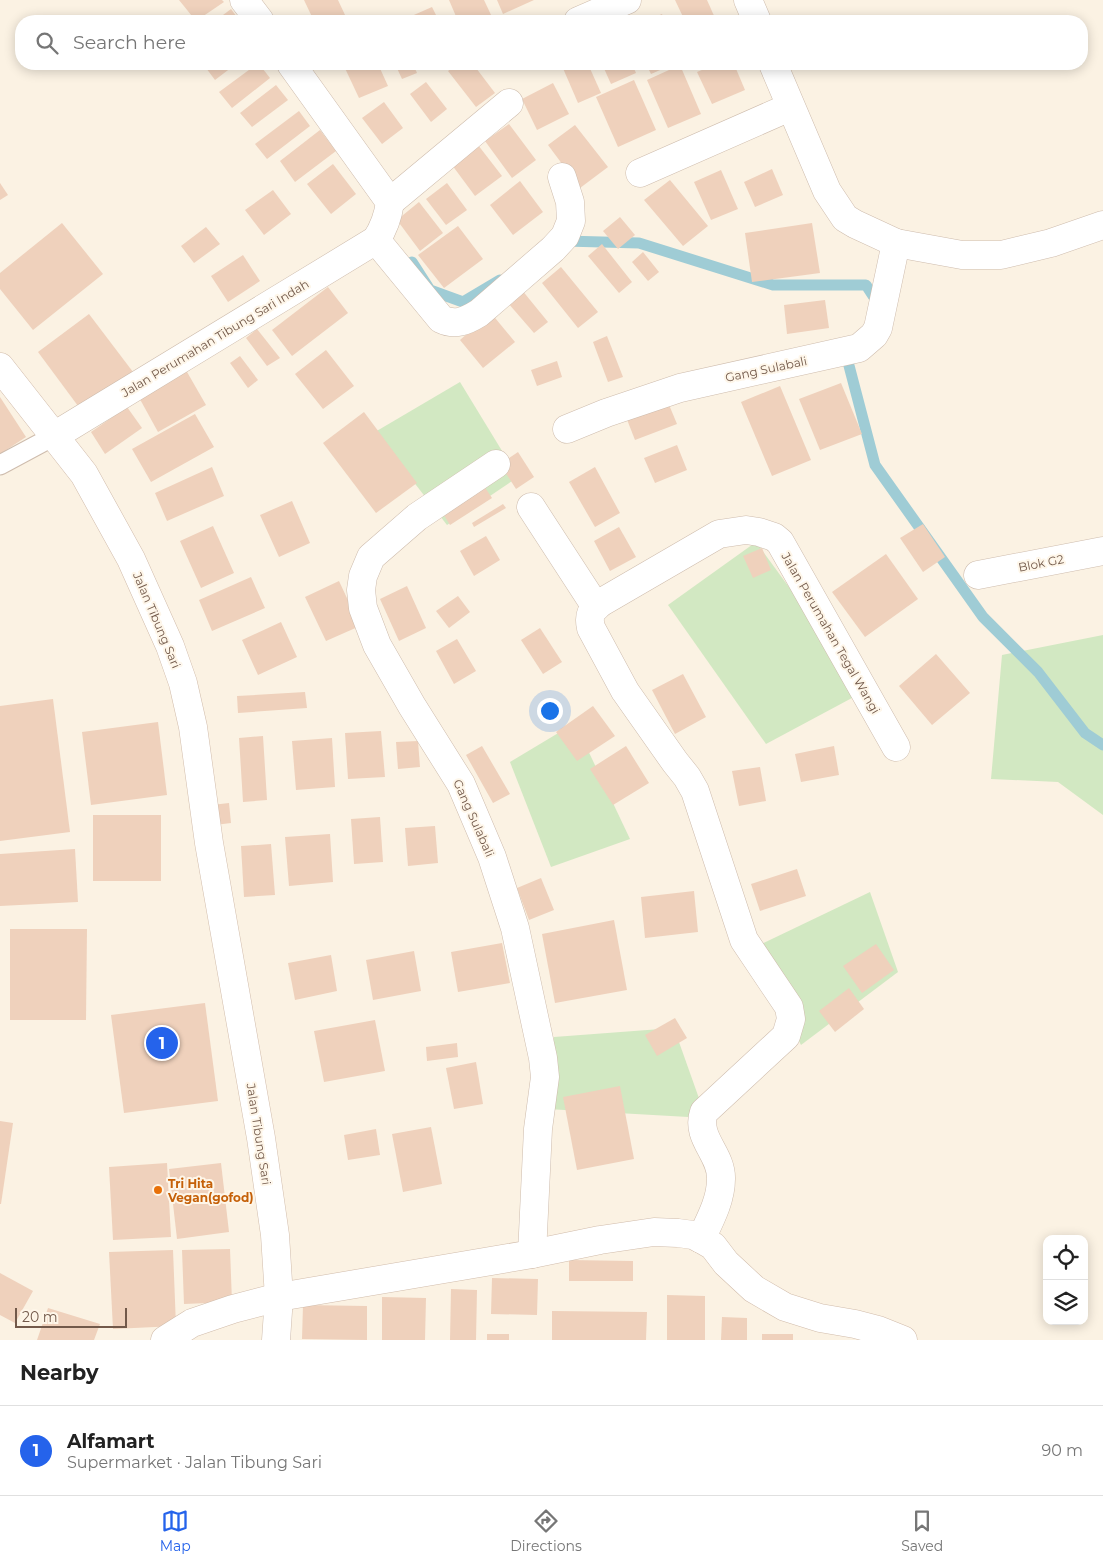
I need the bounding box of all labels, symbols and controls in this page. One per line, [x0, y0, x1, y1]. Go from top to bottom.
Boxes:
search box [15, 15, 1088, 70]
icon: search [33, 29, 61, 57]
text: Search here [73, 31, 186, 54]
street label: Jalan Perumahan Tibung Sari Indah [118, 276, 311, 401]
street label: Gang Sulabali [724, 353, 808, 385]
street label: Jalan Perumahan Tegal Wangi [778, 549, 883, 716]
street label: Blok G2 [1017, 551, 1065, 575]
street label: Jalan Tibung Sari [130, 569, 184, 670]
your location [537, 698, 563, 724]
street label: Gang Sulabali [450, 777, 498, 859]
pin: 1 [146, 1024, 178, 1062]
street label: Jalan Tibung Sari [243, 1081, 274, 1186]
place label: Tri Hita Vegan(gofod) [167, 1176, 254, 1205]
marker: Tri Hita Vegan(gofod) [152, 1184, 164, 1196]
map controls [1043, 1235, 1088, 1325]
button: locate [1043, 1235, 1088, 1280]
button: layers [1043, 1280, 1088, 1325]
scale bar [15, 1305, 128, 1328]
text: 20 m [22, 1308, 58, 1326]
text: Nearby [20, 1360, 99, 1385]
text: Alfamart [67, 1430, 155, 1453]
text: 1 [33, 1441, 39, 1460]
text: 90 m [1041, 1441, 1083, 1460]
text: Supermarket · Jalan Tibung Sari [67, 1453, 322, 1472]
tab: Map [160, 1507, 191, 1555]
tab: Directions [510, 1507, 582, 1555]
tab: Saved [901, 1507, 943, 1555]

